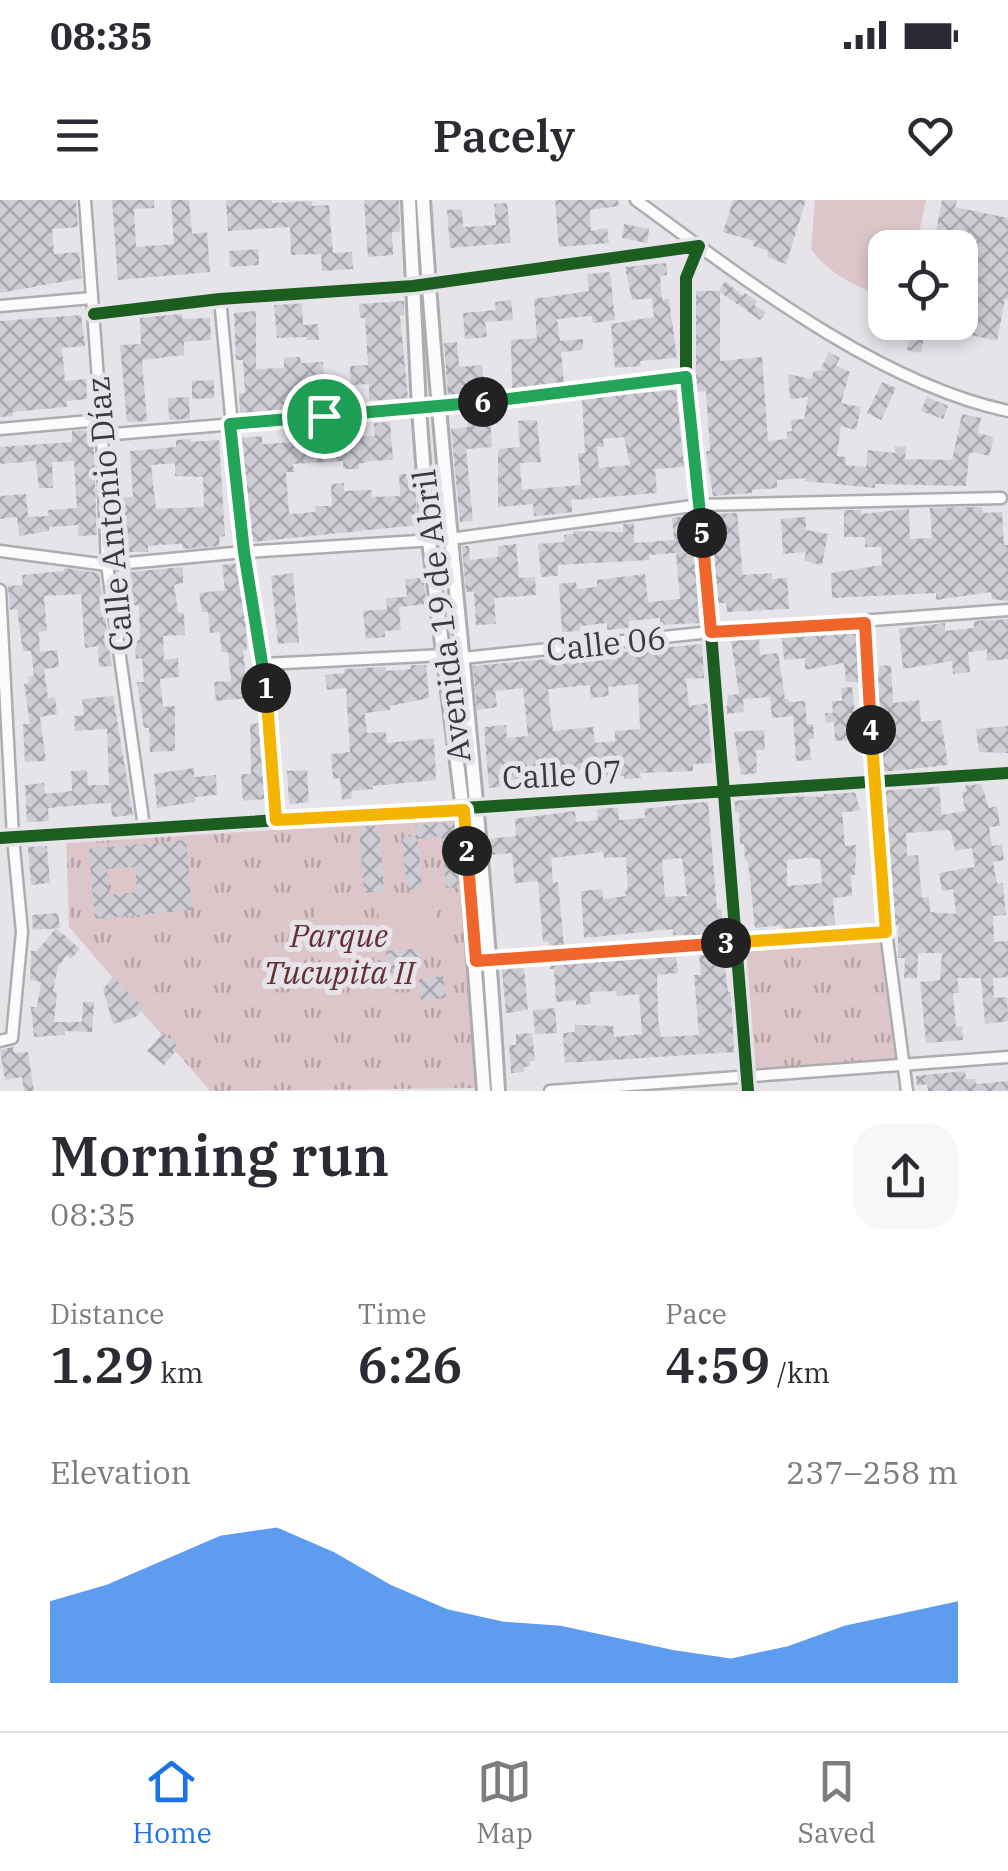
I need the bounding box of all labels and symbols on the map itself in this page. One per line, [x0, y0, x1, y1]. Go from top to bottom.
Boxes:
pin [282, 374, 367, 459]
street label: Calle Antonio Díaz [76, 375, 142, 653]
pin: 6 [458, 377, 508, 427]
street label: Avenida 19 de Abril [402, 467, 480, 765]
pin: 5 [677, 508, 727, 558]
street label: Calle 06 [544, 616, 668, 670]
pin: 1 [241, 663, 291, 713]
pin: 4 [846, 705, 896, 755]
street label: Calle 07 [501, 750, 623, 798]
pin: 2 [442, 826, 492, 876]
park label: Parque Tucupita II [264, 914, 417, 993]
pin: 3 [701, 918, 751, 968]

